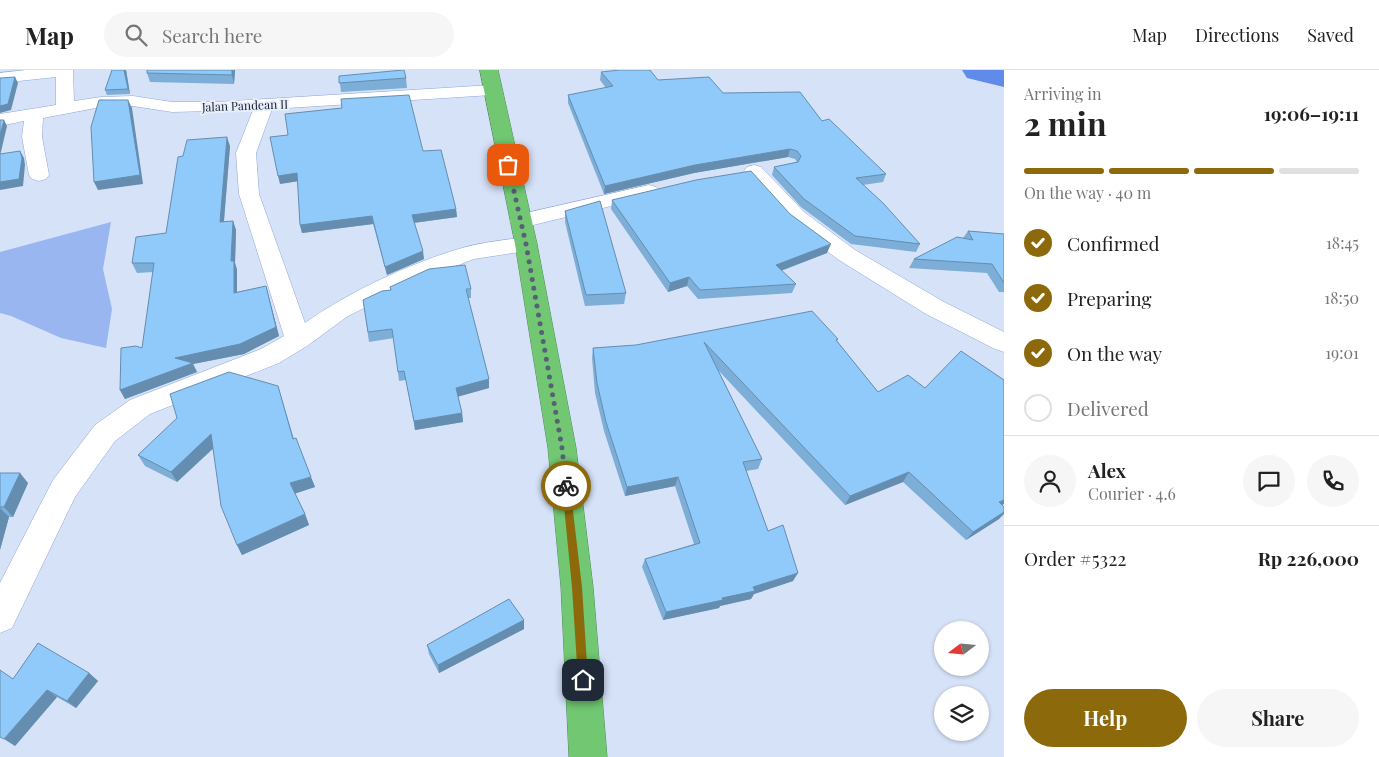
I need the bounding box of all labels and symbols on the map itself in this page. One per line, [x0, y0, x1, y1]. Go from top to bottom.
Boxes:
street label: Jalan Pandean II [200, 95, 289, 115]
pin [487, 144, 529, 186]
courier [541, 461, 591, 511]
north arrow [934, 621, 989, 676]
pin [562, 659, 604, 701]

